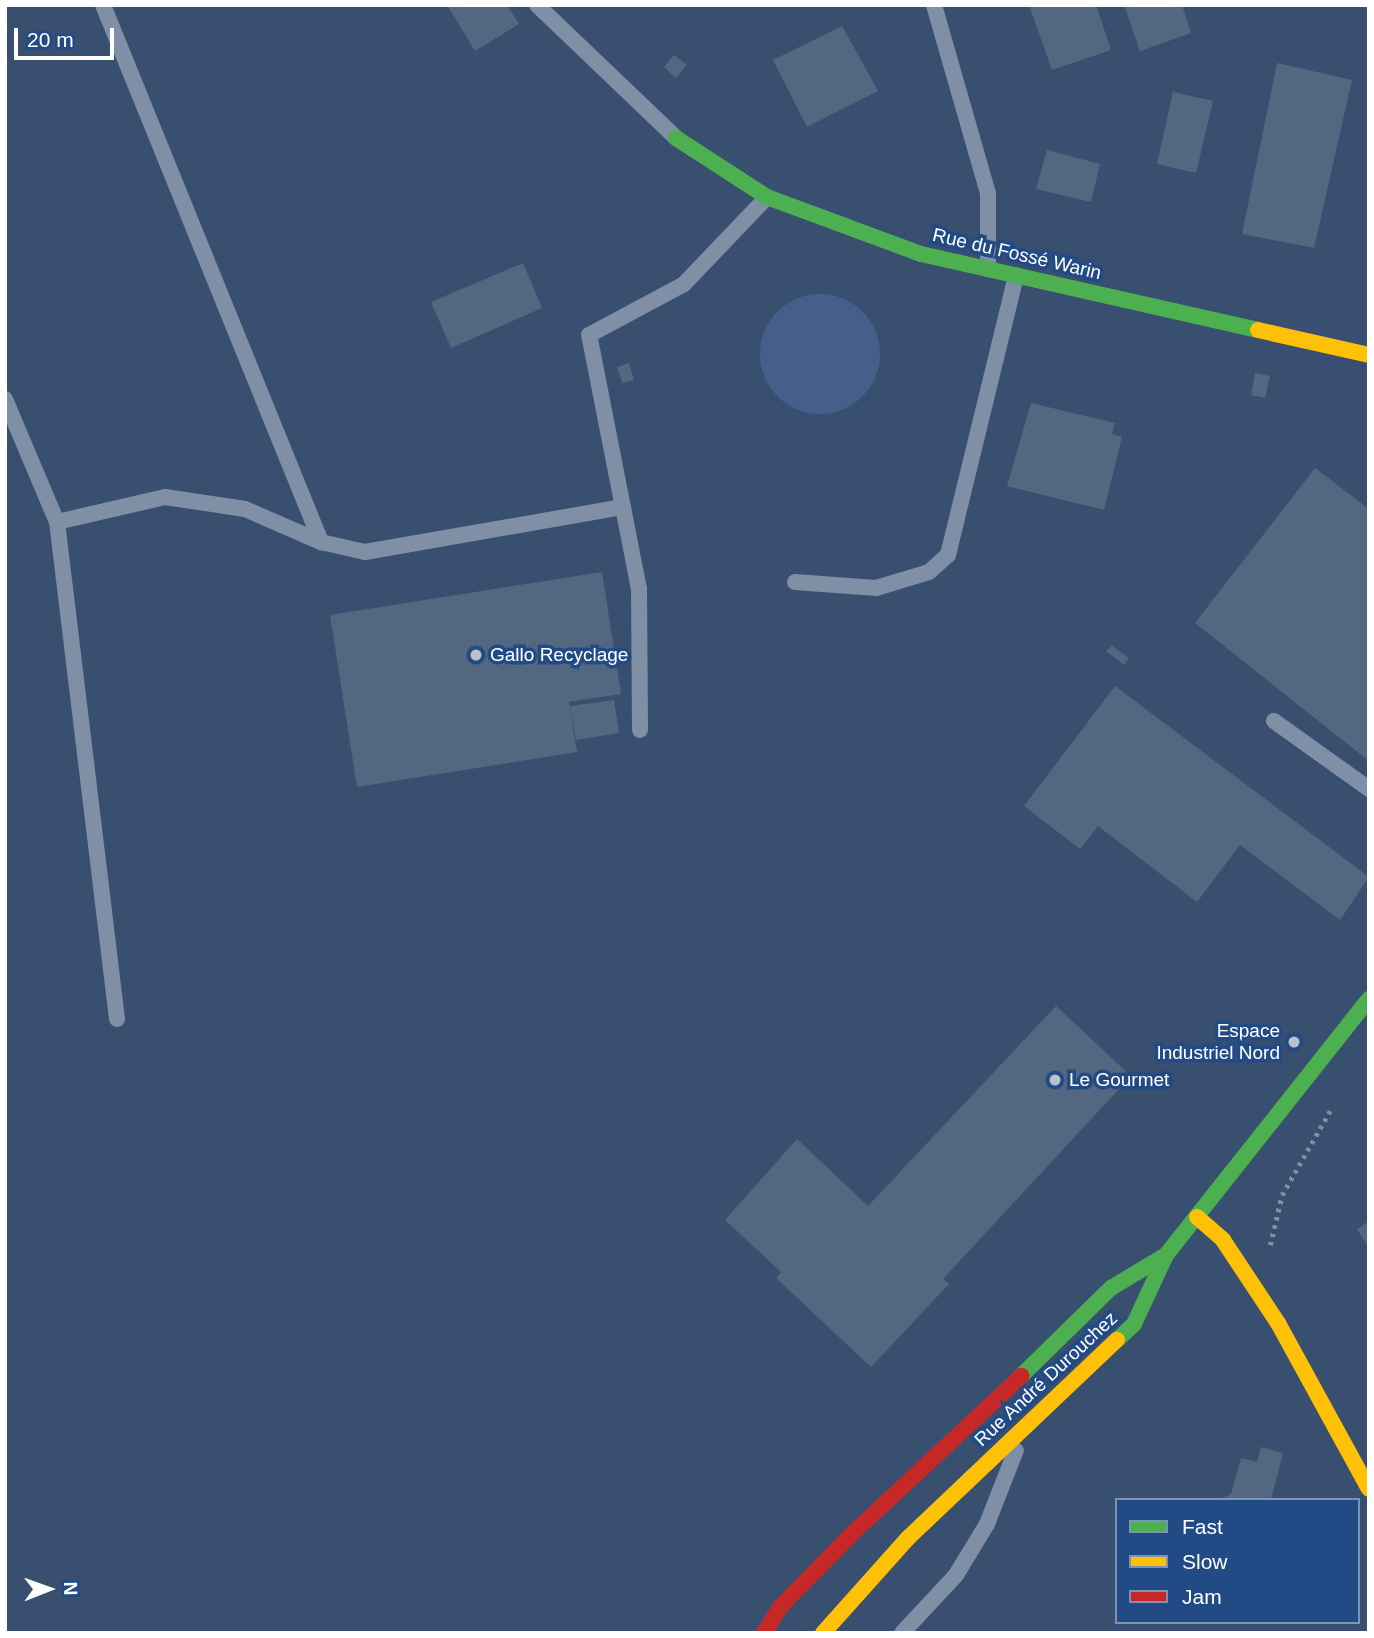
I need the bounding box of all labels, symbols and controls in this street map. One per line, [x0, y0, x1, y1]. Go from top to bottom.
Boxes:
scale bar [18, 14, 117, 58]
text: 20 m [27, 28, 74, 51]
street label: Rue du Fossé Warin [930, 223, 1104, 285]
place label: Gallo Recyclage [490, 644, 628, 666]
marker: Gallo Recyclage [468, 647, 484, 663]
place label: Espace Industriel Nord [1156, 1020, 1280, 1064]
marker: Espace Industriel Nord [1286, 1034, 1302, 1050]
place label: Le Gourmet [1069, 1069, 1169, 1091]
marker: Le Gourmet [1047, 1072, 1063, 1088]
street label: Rue André Durouchez [969, 1307, 1123, 1451]
legend [1115, 1498, 1360, 1624]
text: Fast [1182, 1515, 1223, 1538]
text: Slow [1182, 1550, 1228, 1573]
north arrow [14, 1554, 84, 1624]
text: N [60, 1582, 81, 1596]
text: Jam [1182, 1585, 1222, 1608]

